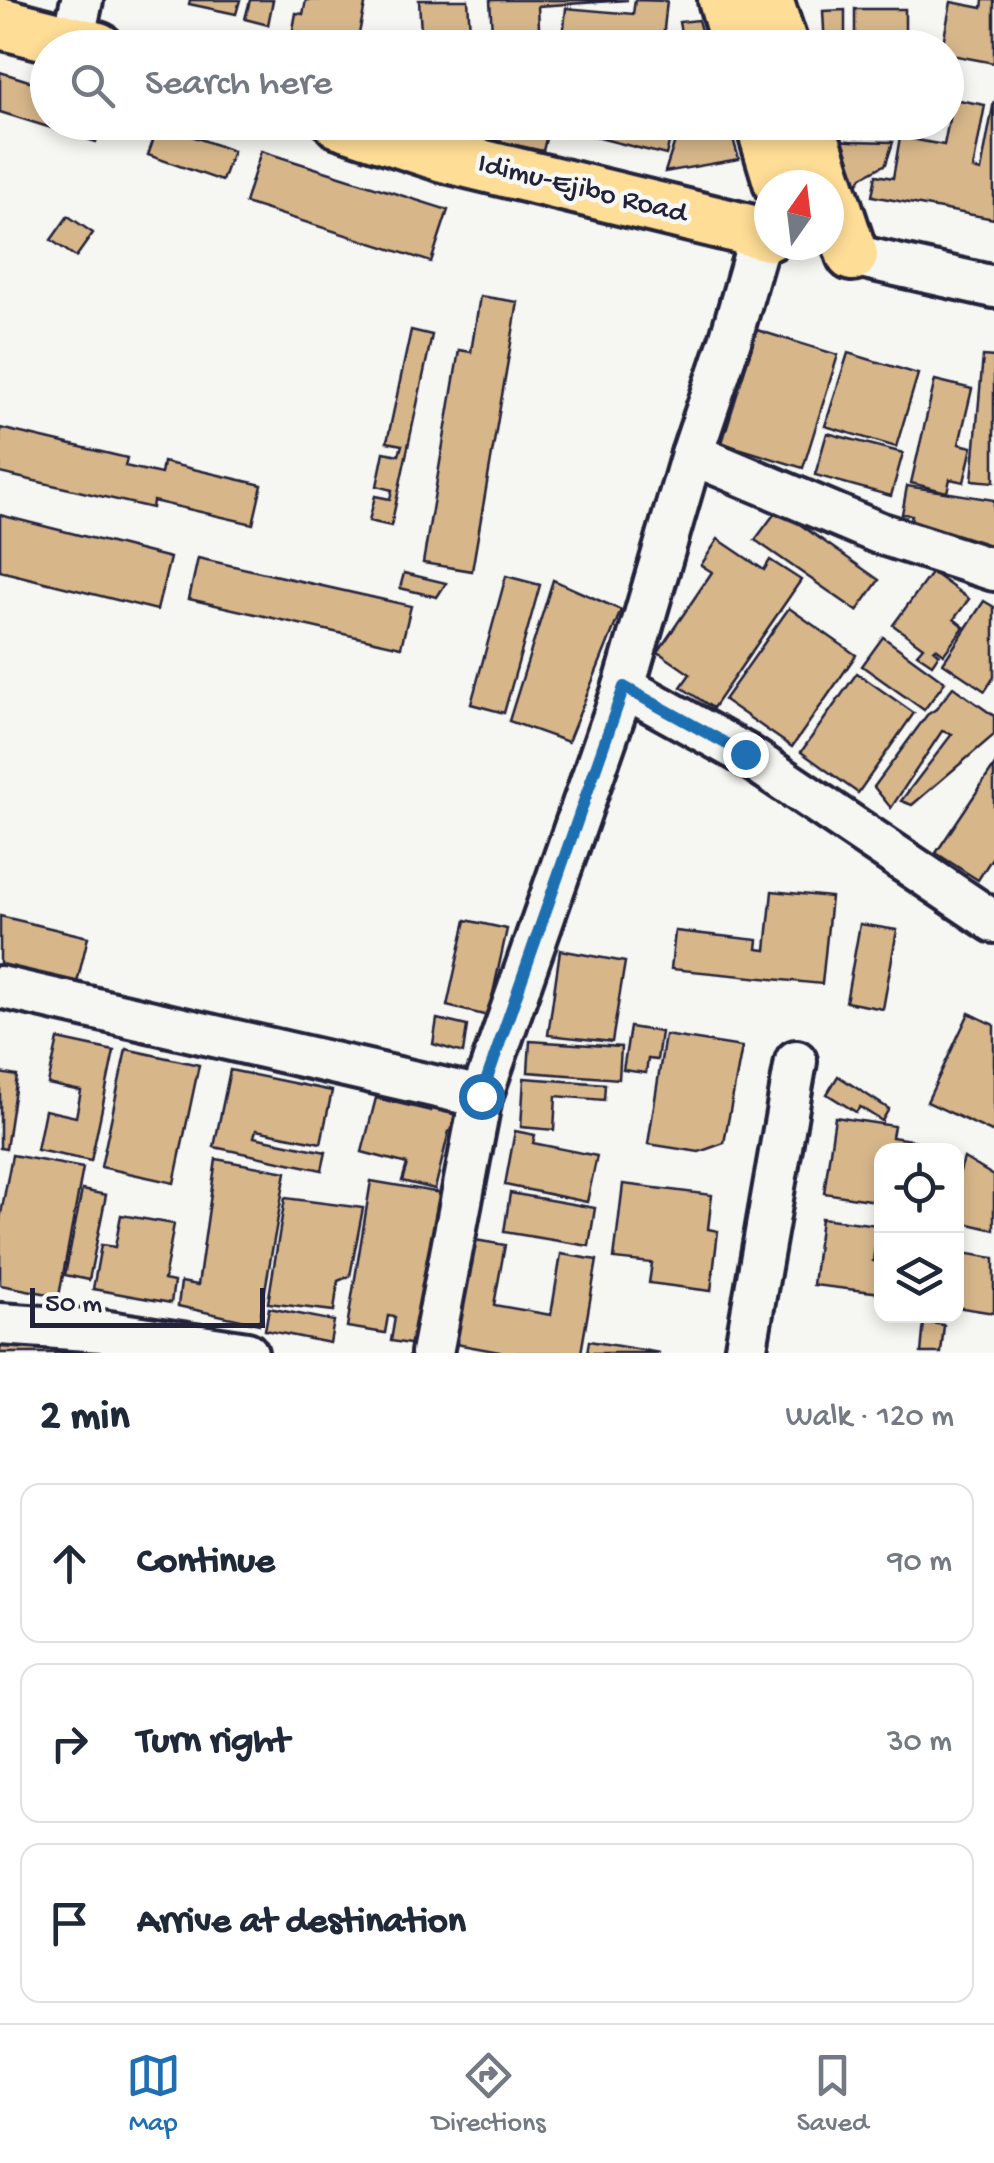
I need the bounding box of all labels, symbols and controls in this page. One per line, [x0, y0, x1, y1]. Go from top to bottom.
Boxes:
search box [30, 30, 964, 140]
icon: search [65, 58, 120, 113]
text: Search here [145, 63, 332, 107]
street label: Idimu-Ejibo Road [474, 147, 692, 233]
north arrow [754, 170, 844, 260]
route end [723, 732, 769, 778]
route start [459, 1074, 505, 1120]
map controls [874, 1143, 964, 1323]
button: locate [874, 1143, 964, 1233]
button: layers [874, 1233, 964, 1323]
scale bar [30, 1283, 265, 1328]
text: 50 m [45, 1289, 102, 1322]
text: 2 min [40, 1394, 129, 1443]
text: Walk · 120 m [785, 1399, 954, 1437]
icon: ahead [42, 1536, 97, 1591]
text: Continue [137, 1541, 275, 1585]
text: 90 m [888, 1544, 952, 1582]
icon: right [42, 1716, 97, 1771]
text: Turn right [137, 1721, 289, 1765]
text: 30 m [887, 1724, 952, 1762]
icon: arrive [42, 1896, 97, 1951]
text: Arrive at destination [137, 1901, 466, 1945]
tab: Map [126, 2048, 181, 2141]
tab: Directions [432, 2048, 546, 2141]
tab: Saved [797, 2048, 868, 2141]

